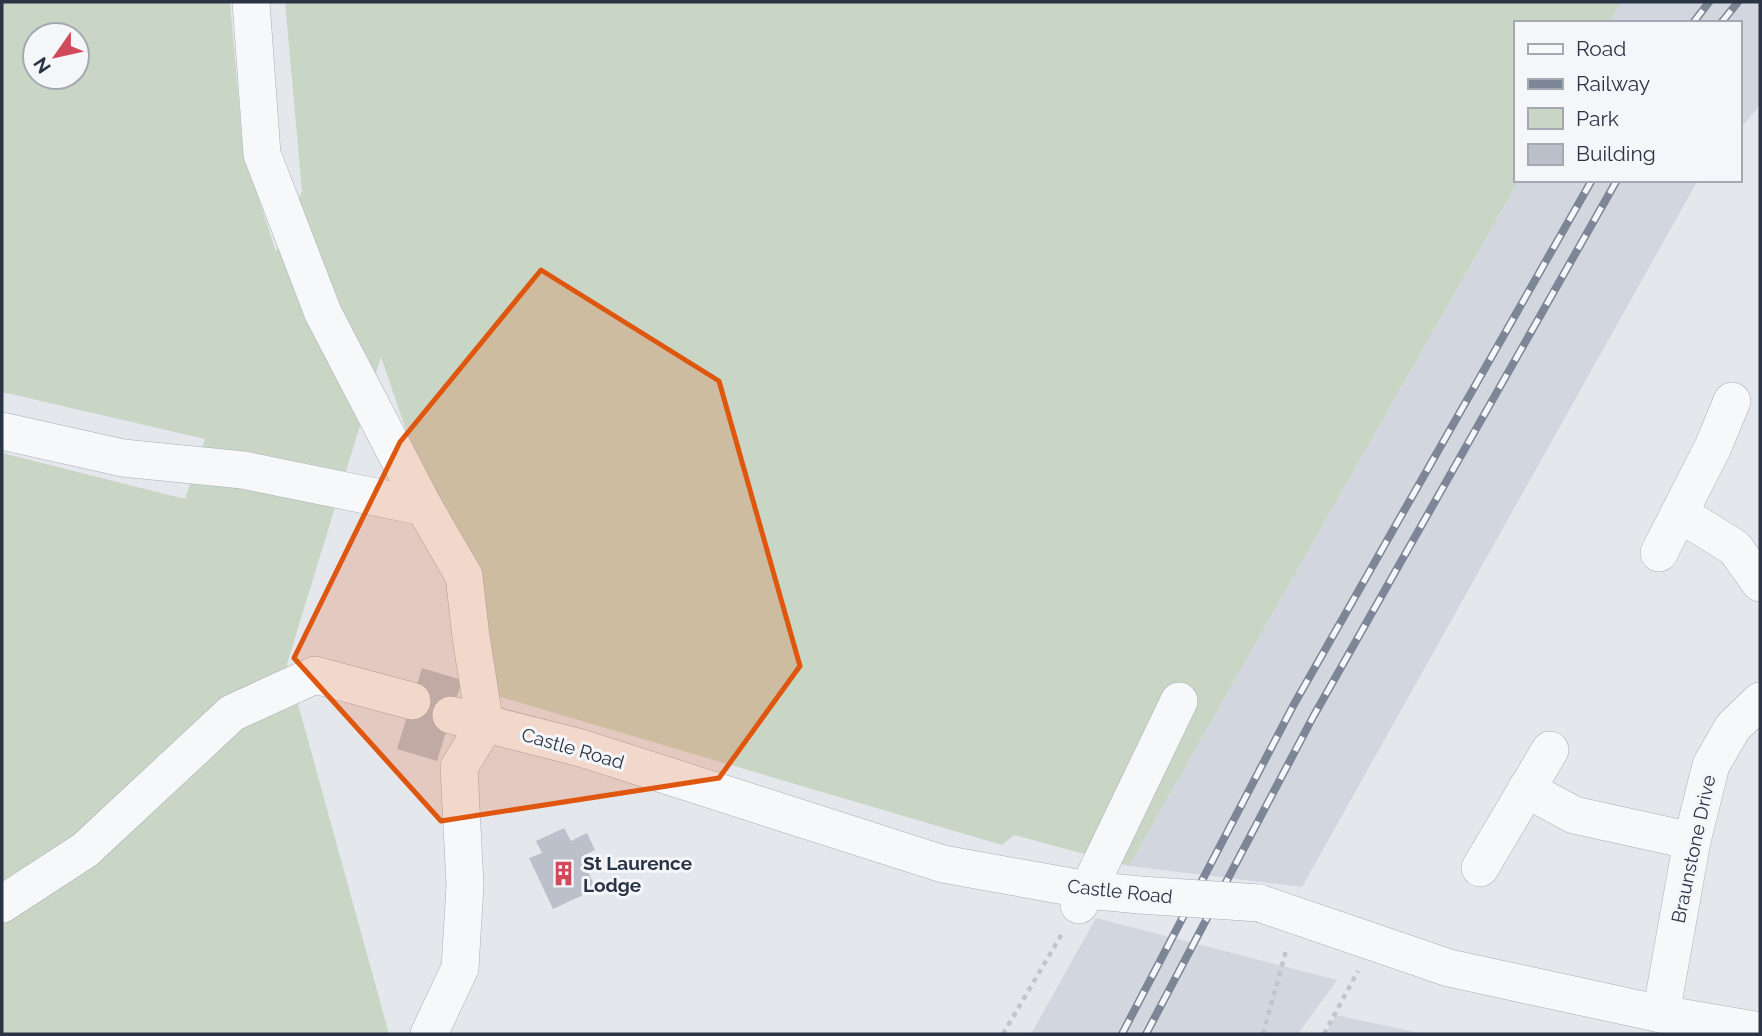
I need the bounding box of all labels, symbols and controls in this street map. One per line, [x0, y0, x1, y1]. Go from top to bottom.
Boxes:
north arrow [21, 21, 91, 91]
legend [1514, 21, 1741, 182]
text: Road [1576, 36, 1626, 61]
text: N [29, 53, 55, 78]
text: Railway [1576, 71, 1650, 96]
text: Park [1576, 106, 1619, 131]
text: Building [1576, 141, 1656, 166]
street label: Castle Road [519, 723, 627, 773]
street label: Braunstone Drive [1667, 773, 1719, 925]
place label: St Laurence Lodge [583, 852, 692, 896]
building icon: St Laurence Lodge [549, 860, 577, 888]
street label: Castle Road [1066, 875, 1174, 907]

